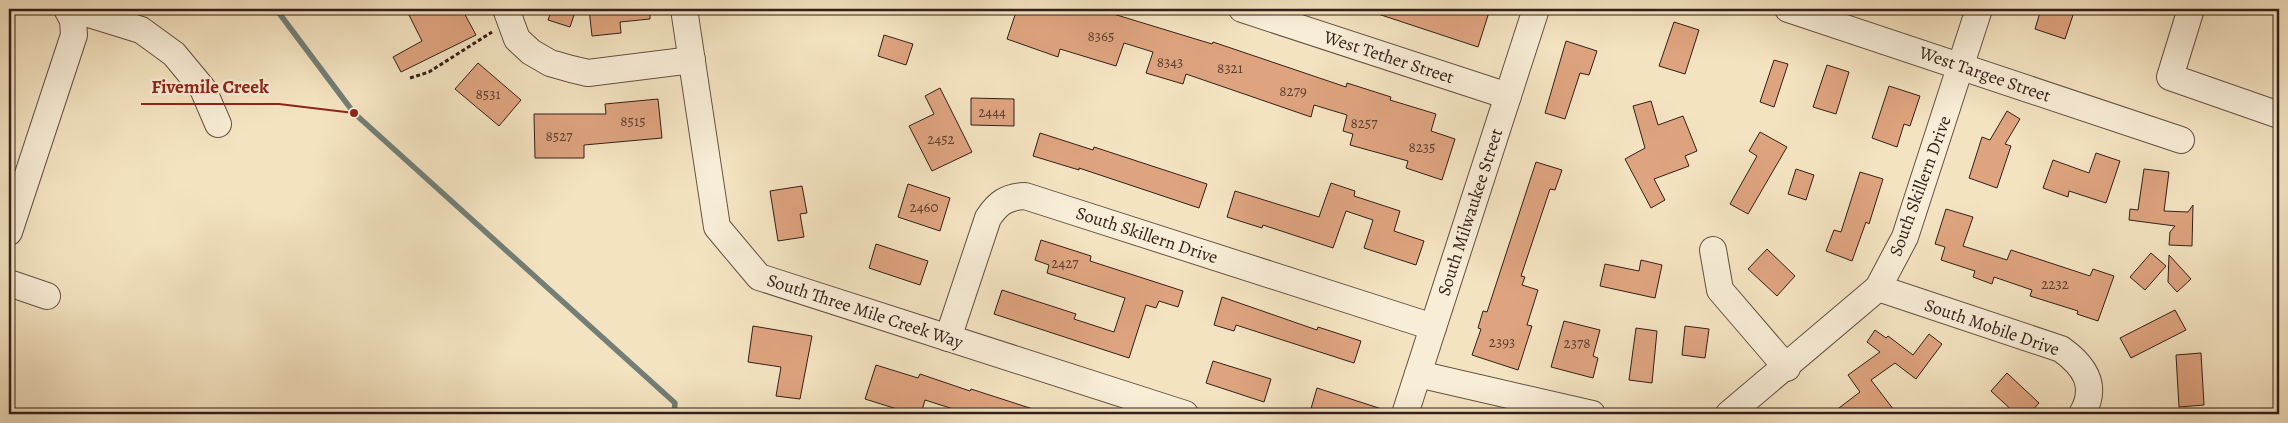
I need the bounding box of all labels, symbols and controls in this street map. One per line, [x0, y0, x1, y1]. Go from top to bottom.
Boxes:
street label: West Tether Street [1320, 24, 1457, 89]
house number: 8365 [1088, 26, 1114, 46]
street label: West Targee Street [1915, 40, 2054, 108]
house number: 8343 [1157, 52, 1183, 72]
house number: 8321 [1217, 58, 1243, 78]
callout: Fivemile Creek [141, 70, 279, 104]
text: Fivemile Creek [151, 74, 269, 100]
house number: 8279 [1279, 81, 1307, 101]
house number: 8531 [475, 84, 501, 104]
house number: 2444 [978, 102, 1006, 122]
house number: 8515 [620, 111, 646, 131]
street label: South Skillern Drive [1883, 112, 1957, 260]
house number: 8257 [1350, 113, 1378, 133]
street label: South Milwaukee Street [1432, 125, 1508, 299]
house number: 8527 [545, 126, 573, 146]
house number: 2452 [927, 129, 955, 149]
house number: 8235 [1408, 137, 1436, 157]
house number: 2460 [910, 197, 938, 217]
street label: South Skillern Drive [1073, 201, 1221, 269]
house number: 2427 [1051, 253, 1079, 273]
street label: South Three Mile Creek Way [764, 268, 967, 354]
house number: 2232 [2041, 274, 2069, 294]
street label: South Mobile Drive [1921, 293, 2063, 361]
house number: 2393 [1489, 332, 1515, 352]
house number: 2378 [1564, 333, 1590, 353]

